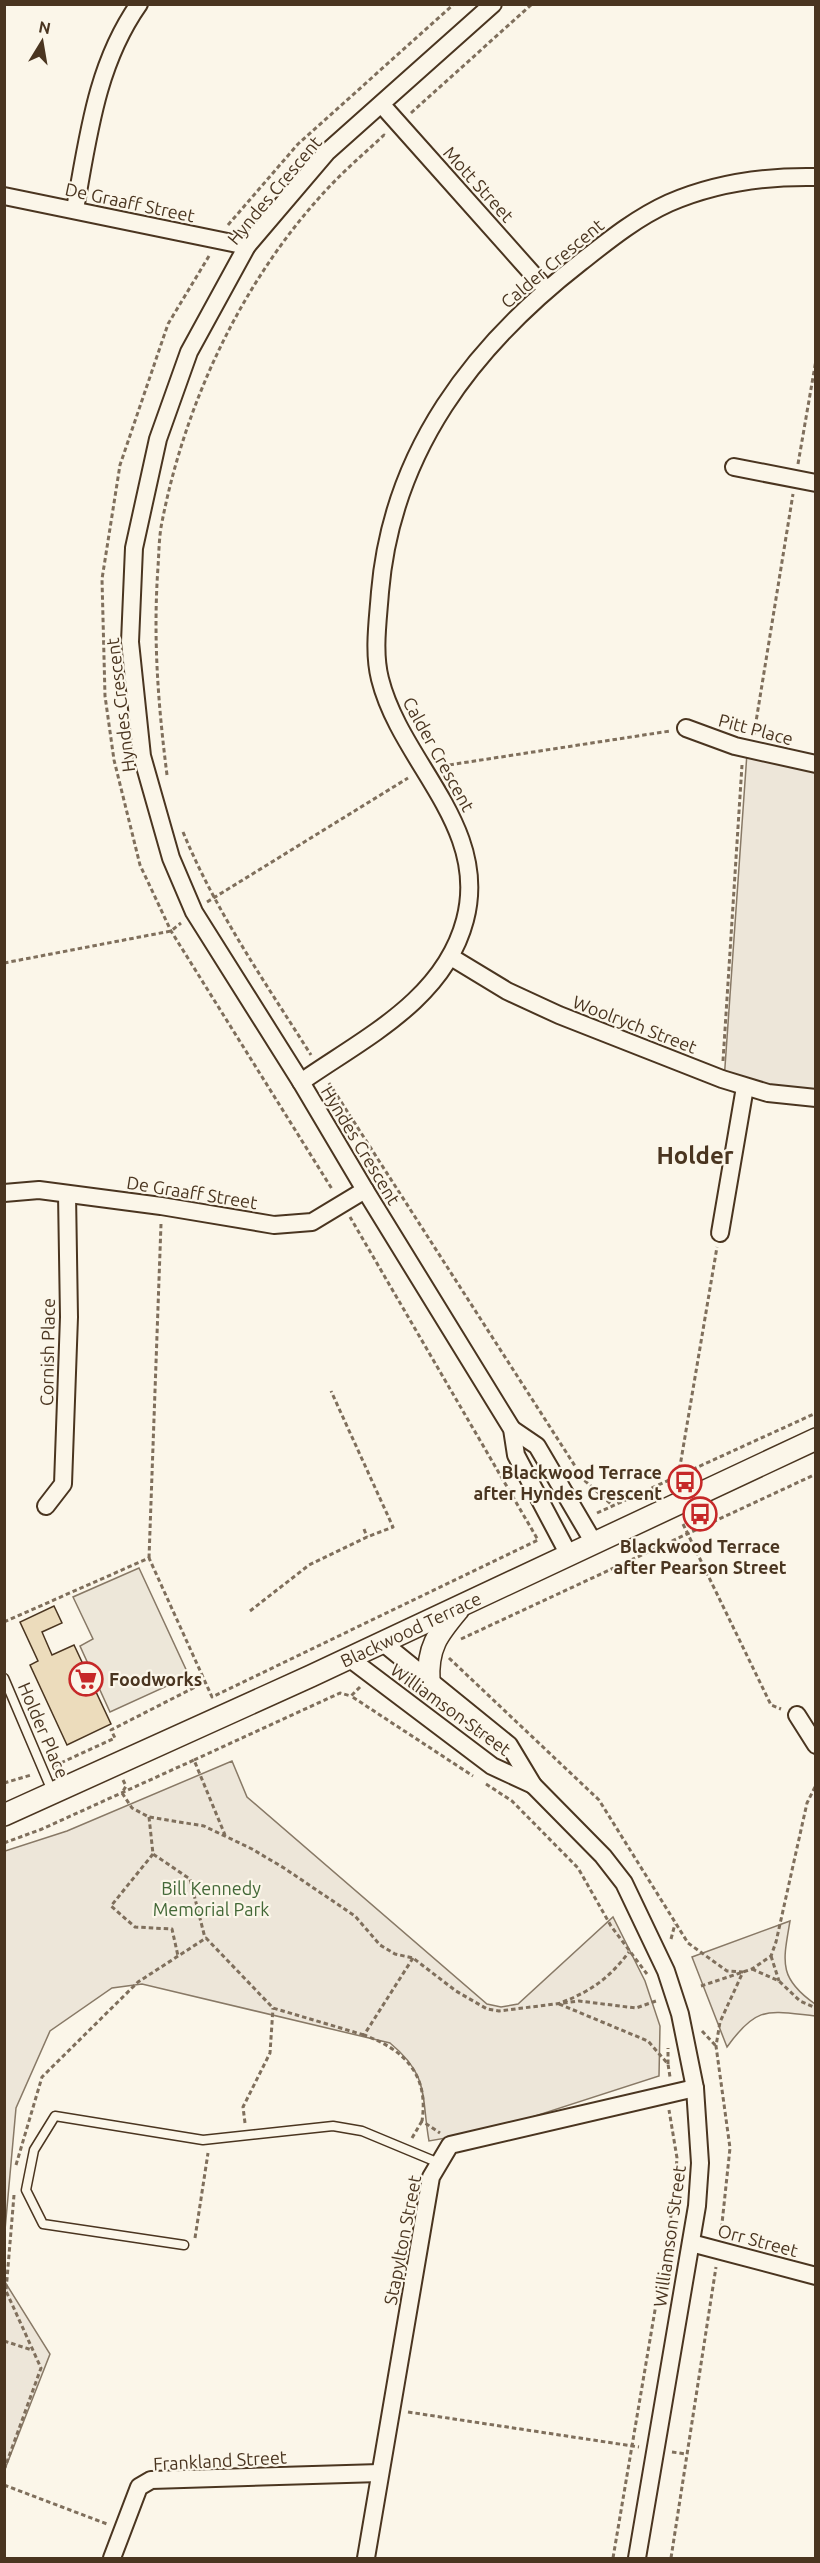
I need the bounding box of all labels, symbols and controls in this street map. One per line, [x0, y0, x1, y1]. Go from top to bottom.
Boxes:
north arrow [12, 12, 72, 72]
text: N [37, 17, 52, 37]
street label: Hyndes Crescent [223, 132, 325, 248]
street label: Mott Street [440, 142, 518, 226]
street label: De Graaff Street [63, 178, 197, 226]
street label: Calder Crescent [497, 214, 607, 312]
street label: Hyndes Crescent [102, 637, 138, 773]
street label: Calder Crescent [399, 693, 479, 815]
street label: Pitt Place [716, 709, 796, 749]
street label: Woolrych Street [570, 991, 700, 1057]
street label: Hyndes Crescent [318, 1082, 404, 1208]
district label: Holder [656, 1142, 734, 1169]
street label: De Graaff Street [125, 1172, 259, 1212]
street label: Cornish Place [36, 1298, 58, 1406]
place label: Blackwood Terrace after Hyndes Crescent [473, 1462, 662, 1503]
bus stop icon: Blackwood Terrace after Hyndes Crescent [667, 1464, 703, 1500]
bus stop icon: Blackwood Terrace after Pearson Street [682, 1496, 718, 1532]
place label: Blackwood Terrace after Pearson Street [613, 1536, 787, 1577]
street label: Blackwood Terrace [337, 1588, 484, 1671]
street label: Williamson Street [387, 1659, 515, 1759]
supermarket icon: Foodworks [68, 1661, 104, 1697]
place label: Foodworks [109, 1669, 202, 1689]
street label: Holder Place [15, 1679, 73, 1781]
park label: Bill Kennedy Memorial Park [153, 1878, 269, 1919]
street label: Williamson Street [649, 2164, 689, 2308]
street label: Stapylton Street [380, 2173, 424, 2307]
street label: Orr Street [716, 2220, 800, 2260]
street label: Frankland Street [153, 2447, 287, 2473]

